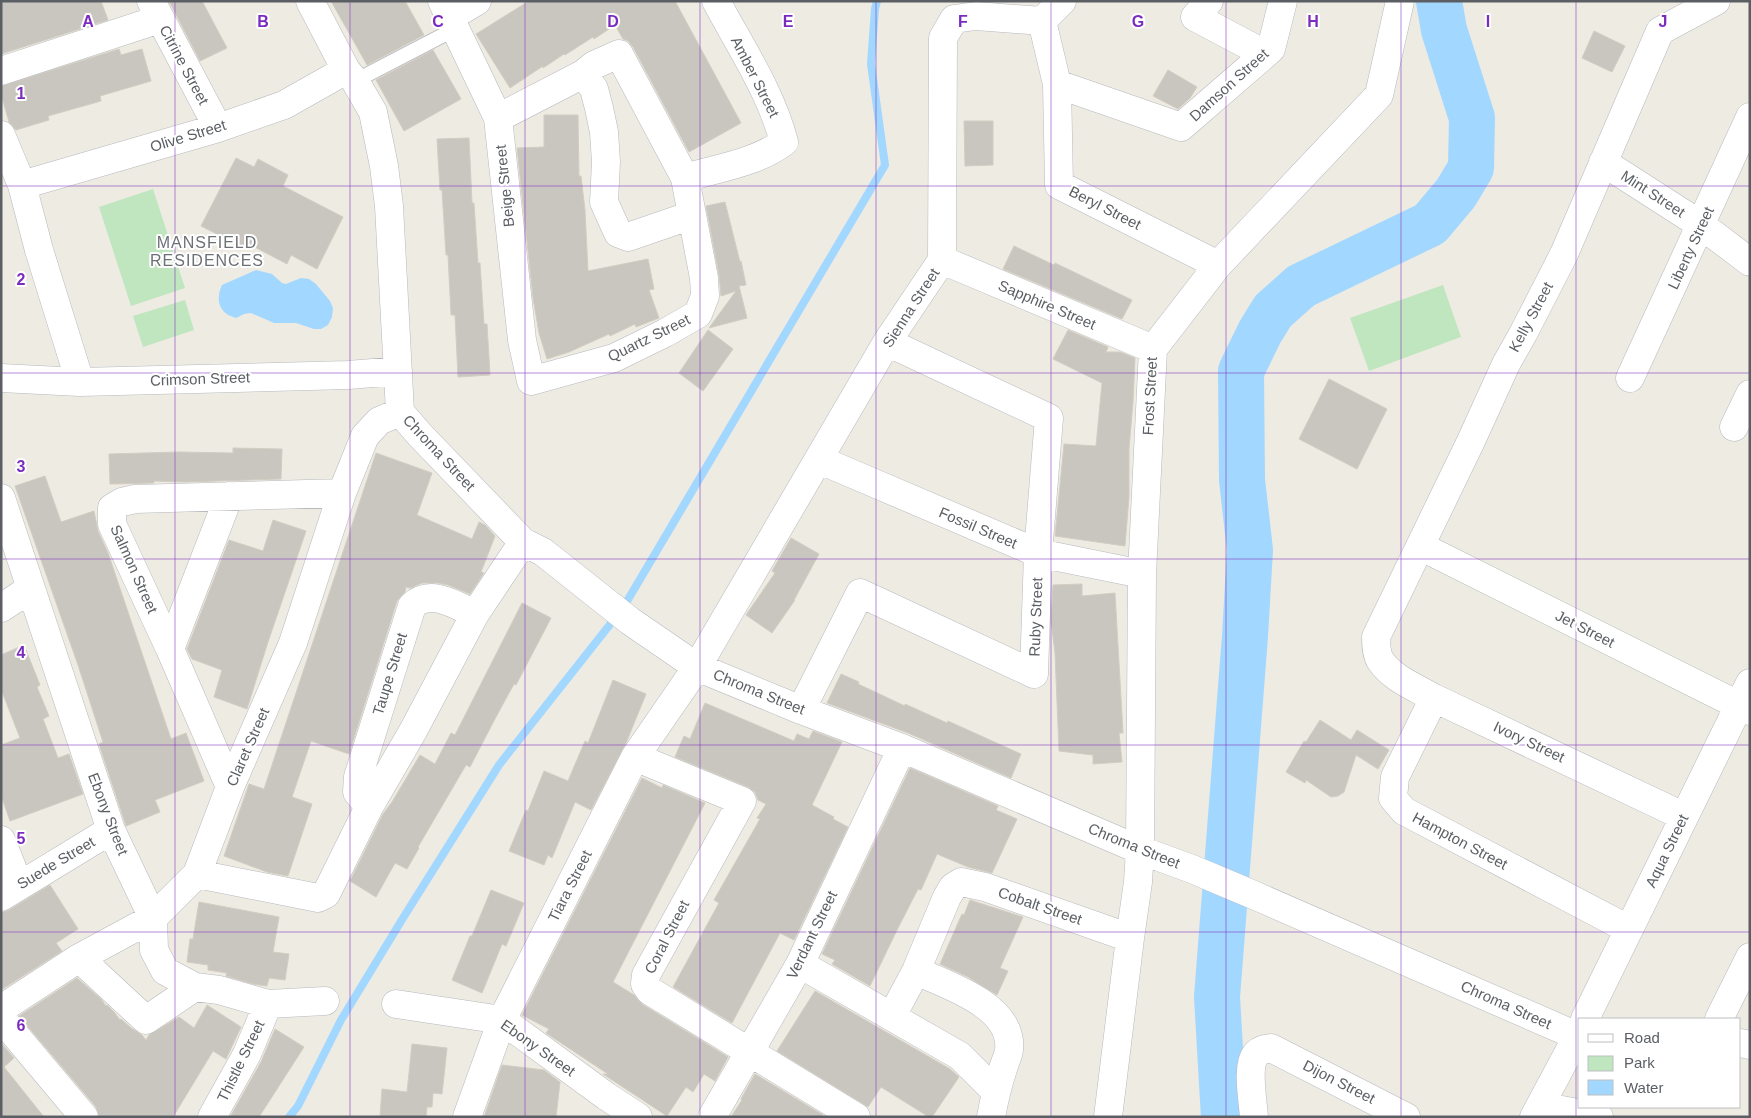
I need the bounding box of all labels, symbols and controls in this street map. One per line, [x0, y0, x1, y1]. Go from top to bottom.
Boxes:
text: A [82, 13, 94, 30]
text: B [257, 13, 269, 30]
text: C [432, 13, 444, 30]
text: D [607, 13, 619, 30]
text: E [783, 13, 794, 30]
text: F [958, 13, 968, 30]
text: G [1132, 13, 1144, 30]
text: H [1307, 13, 1319, 30]
text: I [1486, 13, 1490, 30]
text: J [1659, 13, 1667, 30]
street label: Citrine Street [156, 22, 213, 108]
street label: Amber Street [728, 34, 783, 121]
street label: Damson Street [1186, 44, 1272, 124]
text: 1 [17, 85, 26, 102]
street label: Olive Street [148, 116, 229, 155]
street label: Beige Street [492, 143, 517, 228]
street label: Mint Street [1618, 167, 1689, 221]
street label: Beryl Street [1066, 182, 1145, 233]
street label: Liberty Street [1664, 203, 1717, 292]
district label: MANSFIELD RESIDENCES [150, 234, 264, 269]
street label: Sienna Street [879, 264, 943, 350]
text: 2 [17, 271, 26, 288]
street label: Sapphire Street [996, 276, 1099, 333]
street label: Kelly Street [1505, 278, 1556, 355]
street label: Quartz Street [605, 310, 693, 365]
street label: Frost Street [1139, 356, 1160, 436]
street label: Crimson Street [150, 368, 251, 389]
street label: Chroma Street [400, 411, 479, 495]
text: 3 [17, 458, 26, 475]
street label: Fossil Street [937, 503, 1021, 552]
street label: Salmon Street [107, 522, 162, 616]
street label: Ruby Street [1026, 576, 1045, 657]
street label: Jet Street [1553, 606, 1618, 651]
street label: Taupe Street [369, 630, 410, 717]
text: 4 [17, 644, 26, 661]
street label: Chroma Street [711, 665, 808, 718]
street label: Claret Street [223, 704, 273, 789]
street label: Ivory Street [1491, 718, 1568, 766]
street label: Ebony Street [85, 770, 132, 858]
street label: Hampton Street [1410, 808, 1511, 873]
street label: Aqua Street [1642, 811, 1692, 890]
street label: Chroma Street [1086, 819, 1183, 872]
text: 5 [17, 830, 26, 847]
street label: Suede Street [14, 832, 98, 892]
street label: Tiara Street [544, 847, 595, 924]
street label: Cobalt Street [996, 883, 1085, 928]
street label: Verdant Street [783, 887, 841, 982]
street label: Coral Street [641, 897, 693, 976]
street label: Chroma Street [1458, 977, 1555, 1032]
street label: Ebony Street [498, 1016, 579, 1080]
text: 6 [17, 1017, 26, 1034]
street label: Thistle Street [214, 1017, 268, 1104]
legend [1578, 1018, 1741, 1108]
text: Road [1624, 1029, 1660, 1046]
text: Park [1624, 1054, 1655, 1071]
street label: Dijon Street [1300, 1056, 1379, 1107]
text: Water [1624, 1079, 1663, 1096]

